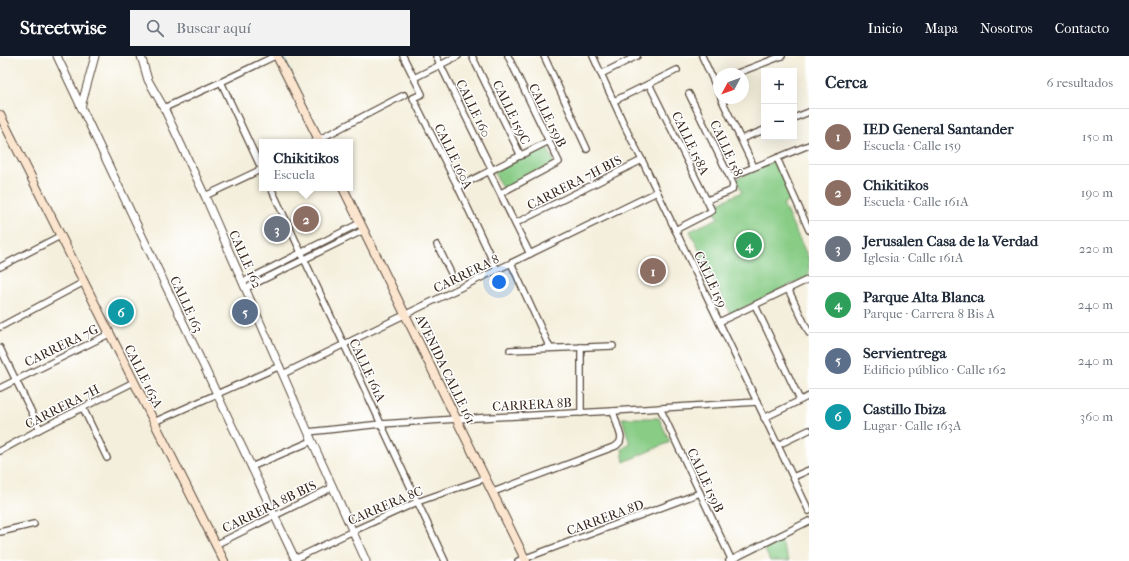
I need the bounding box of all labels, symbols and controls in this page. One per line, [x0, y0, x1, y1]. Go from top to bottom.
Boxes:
search box [130, 10, 410, 46]
text: Streetwise [20, 17, 106, 39]
icon: search [144, 17, 166, 39]
text: Buscar aquí [176, 19, 251, 37]
text: Inicio [868, 20, 903, 37]
text: Mapa [925, 20, 958, 37]
text: Nosotros [980, 20, 1033, 37]
text: Contacto [1055, 20, 1109, 37]
north arrow [713, 68, 749, 104]
map controls [761, 68, 797, 140]
button: + [761, 68, 797, 104]
text: Cerca [825, 72, 867, 92]
text: 6 resultados [1046, 75, 1113, 90]
street label: CALLE 160 [453, 77, 494, 140]
street label: CALLE 159C [490, 78, 534, 147]
street label: CALLE 159B [526, 81, 569, 150]
button: − [761, 104, 797, 140]
street label: CALLE 158A [669, 109, 713, 178]
street label: CALLE 158 [707, 118, 746, 179]
text: IED General Santander [863, 120, 1014, 138]
street label: CALLE 160A [431, 121, 476, 192]
text: 1 [836, 129, 840, 144]
text: 150 m [1082, 129, 1113, 144]
text: Escuela · Calle 159 [863, 138, 961, 153]
popup [259, 139, 353, 191]
text: Chikitikos [273, 149, 339, 167]
street label: CARRERA 7H BIS [524, 152, 624, 213]
text: Escuela [273, 167, 315, 182]
text: Chikitikos [863, 176, 928, 194]
text: 2 [835, 185, 841, 200]
text: 190 m [1081, 185, 1113, 200]
text: Escuela · Calle 161A [863, 194, 969, 209]
pin: 2 [293, 204, 319, 234]
pin: 3 [264, 214, 290, 244]
street label: CALLE 162 [226, 228, 265, 291]
pin: 4 [736, 230, 762, 260]
text: Jerusalen Casa de la Verdad [863, 232, 1038, 250]
text: 3 [835, 241, 841, 256]
text: 220 m [1079, 241, 1113, 256]
street label: CALLE 159 [691, 249, 730, 310]
text: Iglesia · Calle 161A [863, 250, 963, 265]
street label: CARRERA 8 [431, 251, 501, 296]
pin: 1 [640, 256, 666, 286]
your location [489, 272, 509, 292]
street label: CALLE 163 [167, 274, 206, 335]
text: Parque Alta Blanca [863, 288, 984, 306]
pin: 6 [108, 297, 134, 327]
pin: 5 [232, 297, 258, 327]
text: 4 [834, 297, 842, 312]
text: 240 m [1078, 297, 1113, 312]
text: Parque · Carrera 8 Bis A [863, 306, 995, 321]
street label: AVENIDA CALLE 161 [412, 311, 478, 426]
street label: CARRERA 7G [22, 321, 100, 370]
street label: CALLE 161A [346, 336, 389, 405]
street label: CALLE 163A [121, 342, 166, 411]
text: Servientrega [863, 344, 946, 362]
text: 5 [835, 353, 841, 368]
text: 240 m [1078, 353, 1113, 368]
text: Edificio público · Calle 162 [863, 362, 1006, 377]
street label: CARRERA 7H [23, 381, 102, 432]
street label: CARRERA 8B [492, 395, 572, 414]
text: Castillo Ibiza [863, 400, 946, 418]
text: 6 [834, 409, 842, 424]
text: 360 m [1080, 409, 1113, 424]
text: Lugar · Calle 163A [863, 418, 961, 433]
street label: CALLE 159B [684, 446, 727, 515]
street label: CARRERA 8B BIS [220, 477, 319, 536]
street label: CARRERA 8C [345, 483, 425, 528]
street label: CARRERA 8D [565, 497, 646, 538]

